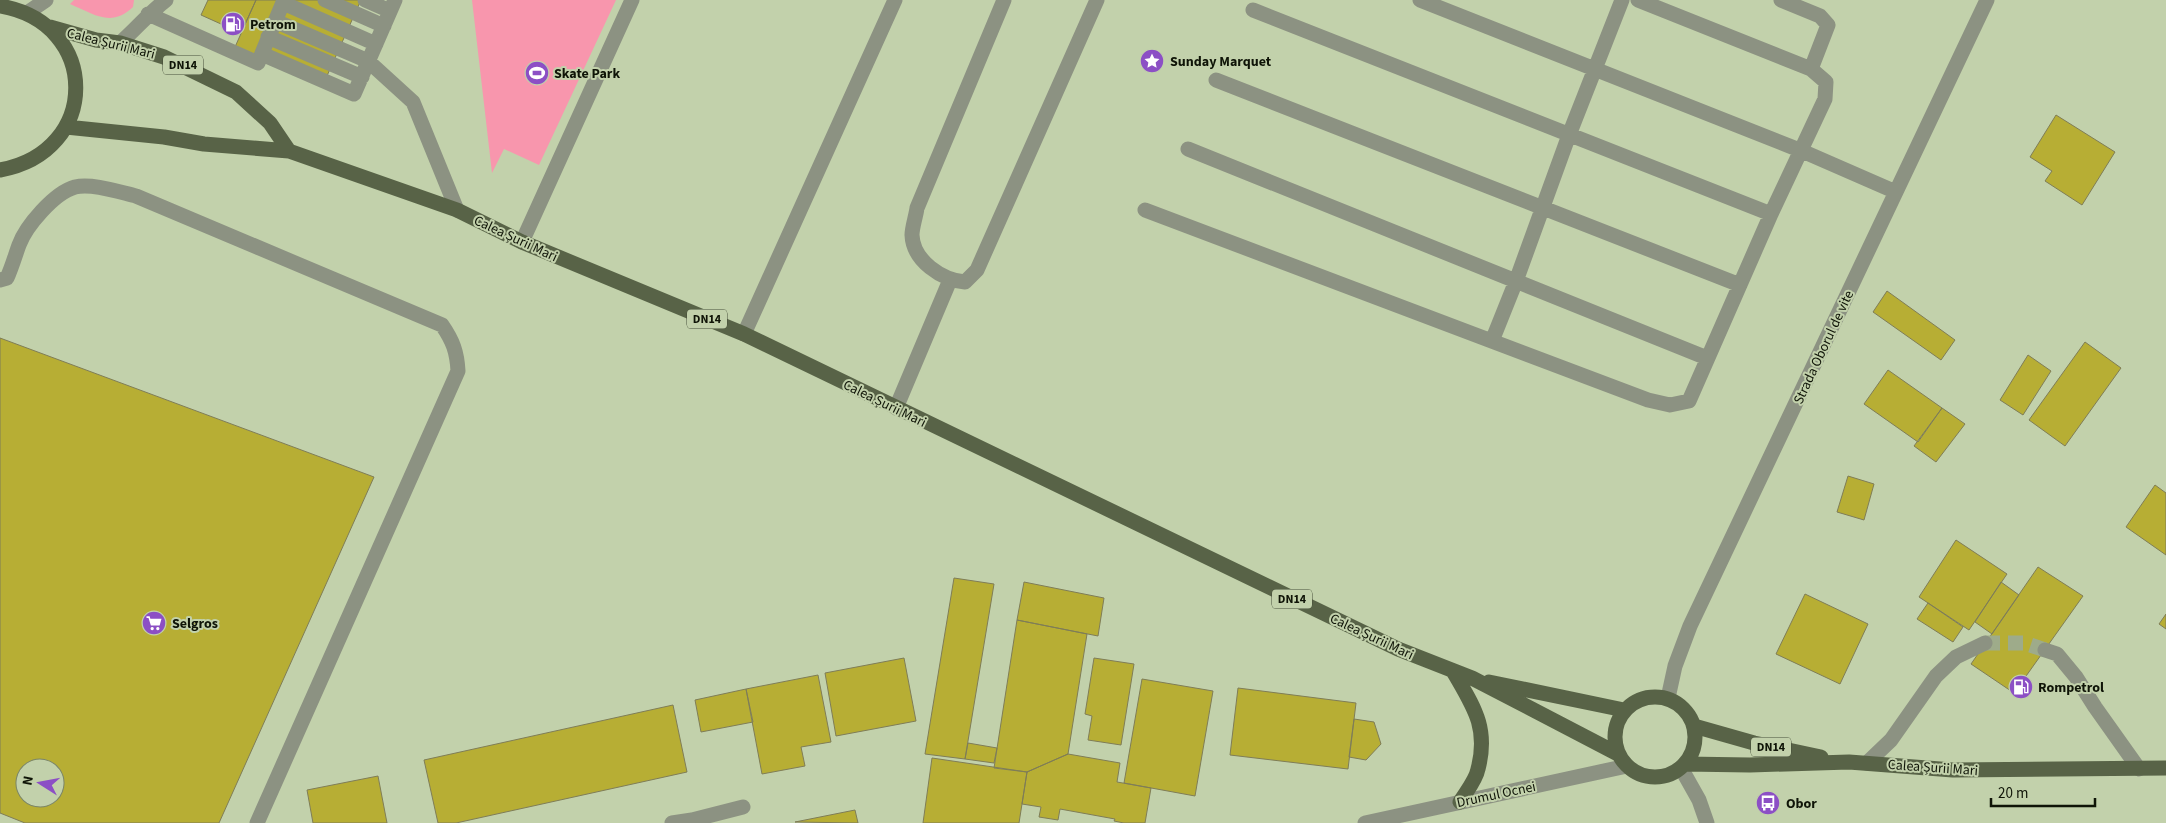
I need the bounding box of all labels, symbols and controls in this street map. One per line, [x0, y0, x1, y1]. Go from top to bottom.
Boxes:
fuel station icon: Petrom [220, 11, 246, 37]
place label: Petrom [250, 15, 296, 35]
street label: Calea Șurii Mari [64, 23, 157, 65]
place icon: Sunday Marquet [1139, 48, 1165, 74]
place label: Sunday Marquet [1170, 52, 1272, 72]
road number: DN14 [163, 56, 203, 74]
sports icon: Skate Park [524, 60, 550, 86]
place label: Skate Park [554, 64, 620, 84]
street label: Calea Șurii Mari [470, 211, 561, 267]
street label: Strada Oborul de vite [1789, 287, 1859, 408]
road number: DN14 [687, 310, 727, 328]
street label: Calea Șurii Mari [840, 375, 930, 433]
road number: DN14 [1272, 590, 1312, 608]
street label: Calea Șurii Mari [1326, 609, 1417, 665]
supermarket icon: Selgros [141, 610, 167, 636]
place label: Selgros [172, 614, 218, 634]
fuel station icon: Rompetrol [2008, 674, 2034, 700]
place label: Rompetrol [2038, 678, 2104, 698]
road number: DN14 [1751, 738, 1791, 756]
street label: Calea Șurii Mari [1887, 755, 1979, 781]
north arrow [15, 758, 65, 808]
text: N [18, 774, 39, 787]
scale bar [1991, 776, 2095, 808]
street label: Drumul Ocnei [1455, 777, 1538, 813]
text: 20 m [1998, 783, 2028, 804]
bus stop icon: Obor [1755, 790, 1781, 816]
place label: Obor [1786, 794, 1817, 814]

